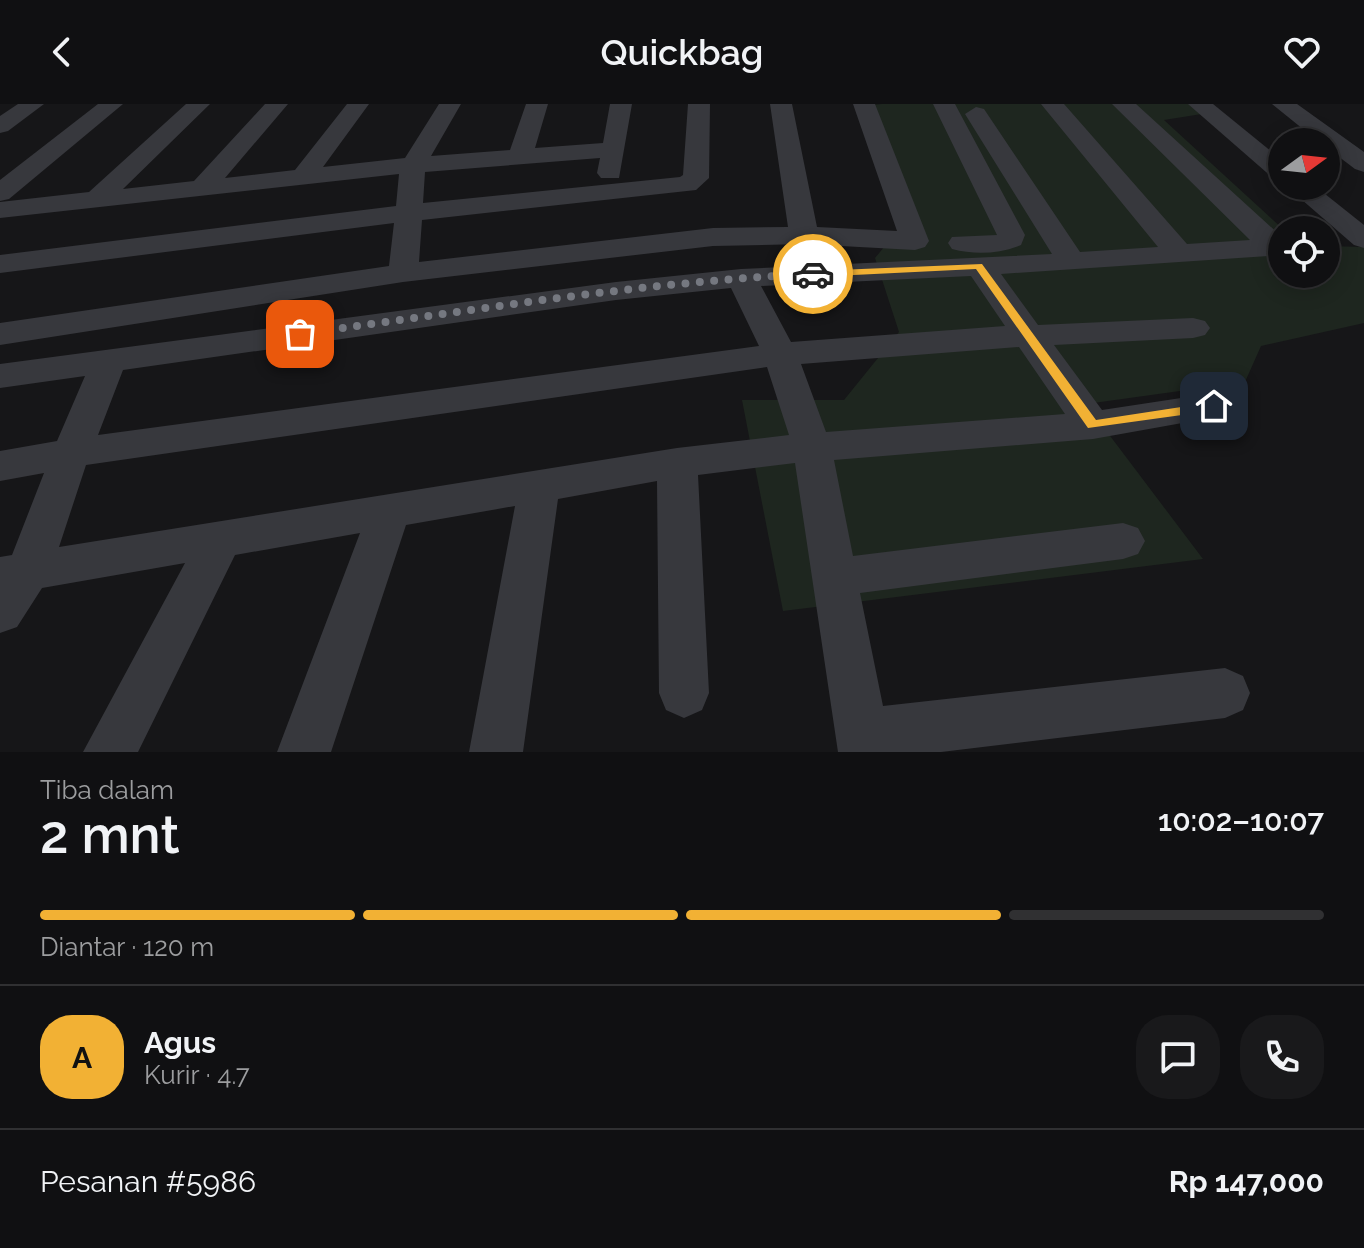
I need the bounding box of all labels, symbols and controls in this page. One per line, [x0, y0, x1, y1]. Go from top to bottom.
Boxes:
icon: back [40, 30, 84, 74]
icon: heart [1280, 30, 1324, 74]
text: Quickbag [600, 31, 764, 73]
north arrow [1268, 128, 1340, 200]
map controls [1268, 128, 1340, 288]
button: locate [1268, 216, 1340, 288]
courier [773, 234, 853, 314]
icon: car [791, 252, 835, 296]
pin [266, 300, 334, 368]
icon: bag [278, 312, 322, 356]
pin [1180, 372, 1248, 440]
icon: home [1192, 384, 1236, 428]
text: Tiba dalam [40, 775, 174, 805]
text: 10:02–10:07 [1158, 803, 1324, 838]
text: 2 mnt [40, 804, 180, 865]
text: Diantar · 120 m [40, 932, 214, 962]
button: chat [1136, 1015, 1220, 1099]
button: phone [1240, 1015, 1324, 1099]
text: Agus [144, 1025, 216, 1060]
text: A [72, 1040, 92, 1075]
text: Kurir · 4.7 [144, 1060, 250, 1090]
text: Pesanan #5986 [40, 1164, 256, 1199]
text: Rp 147,000 [1169, 1164, 1324, 1199]

